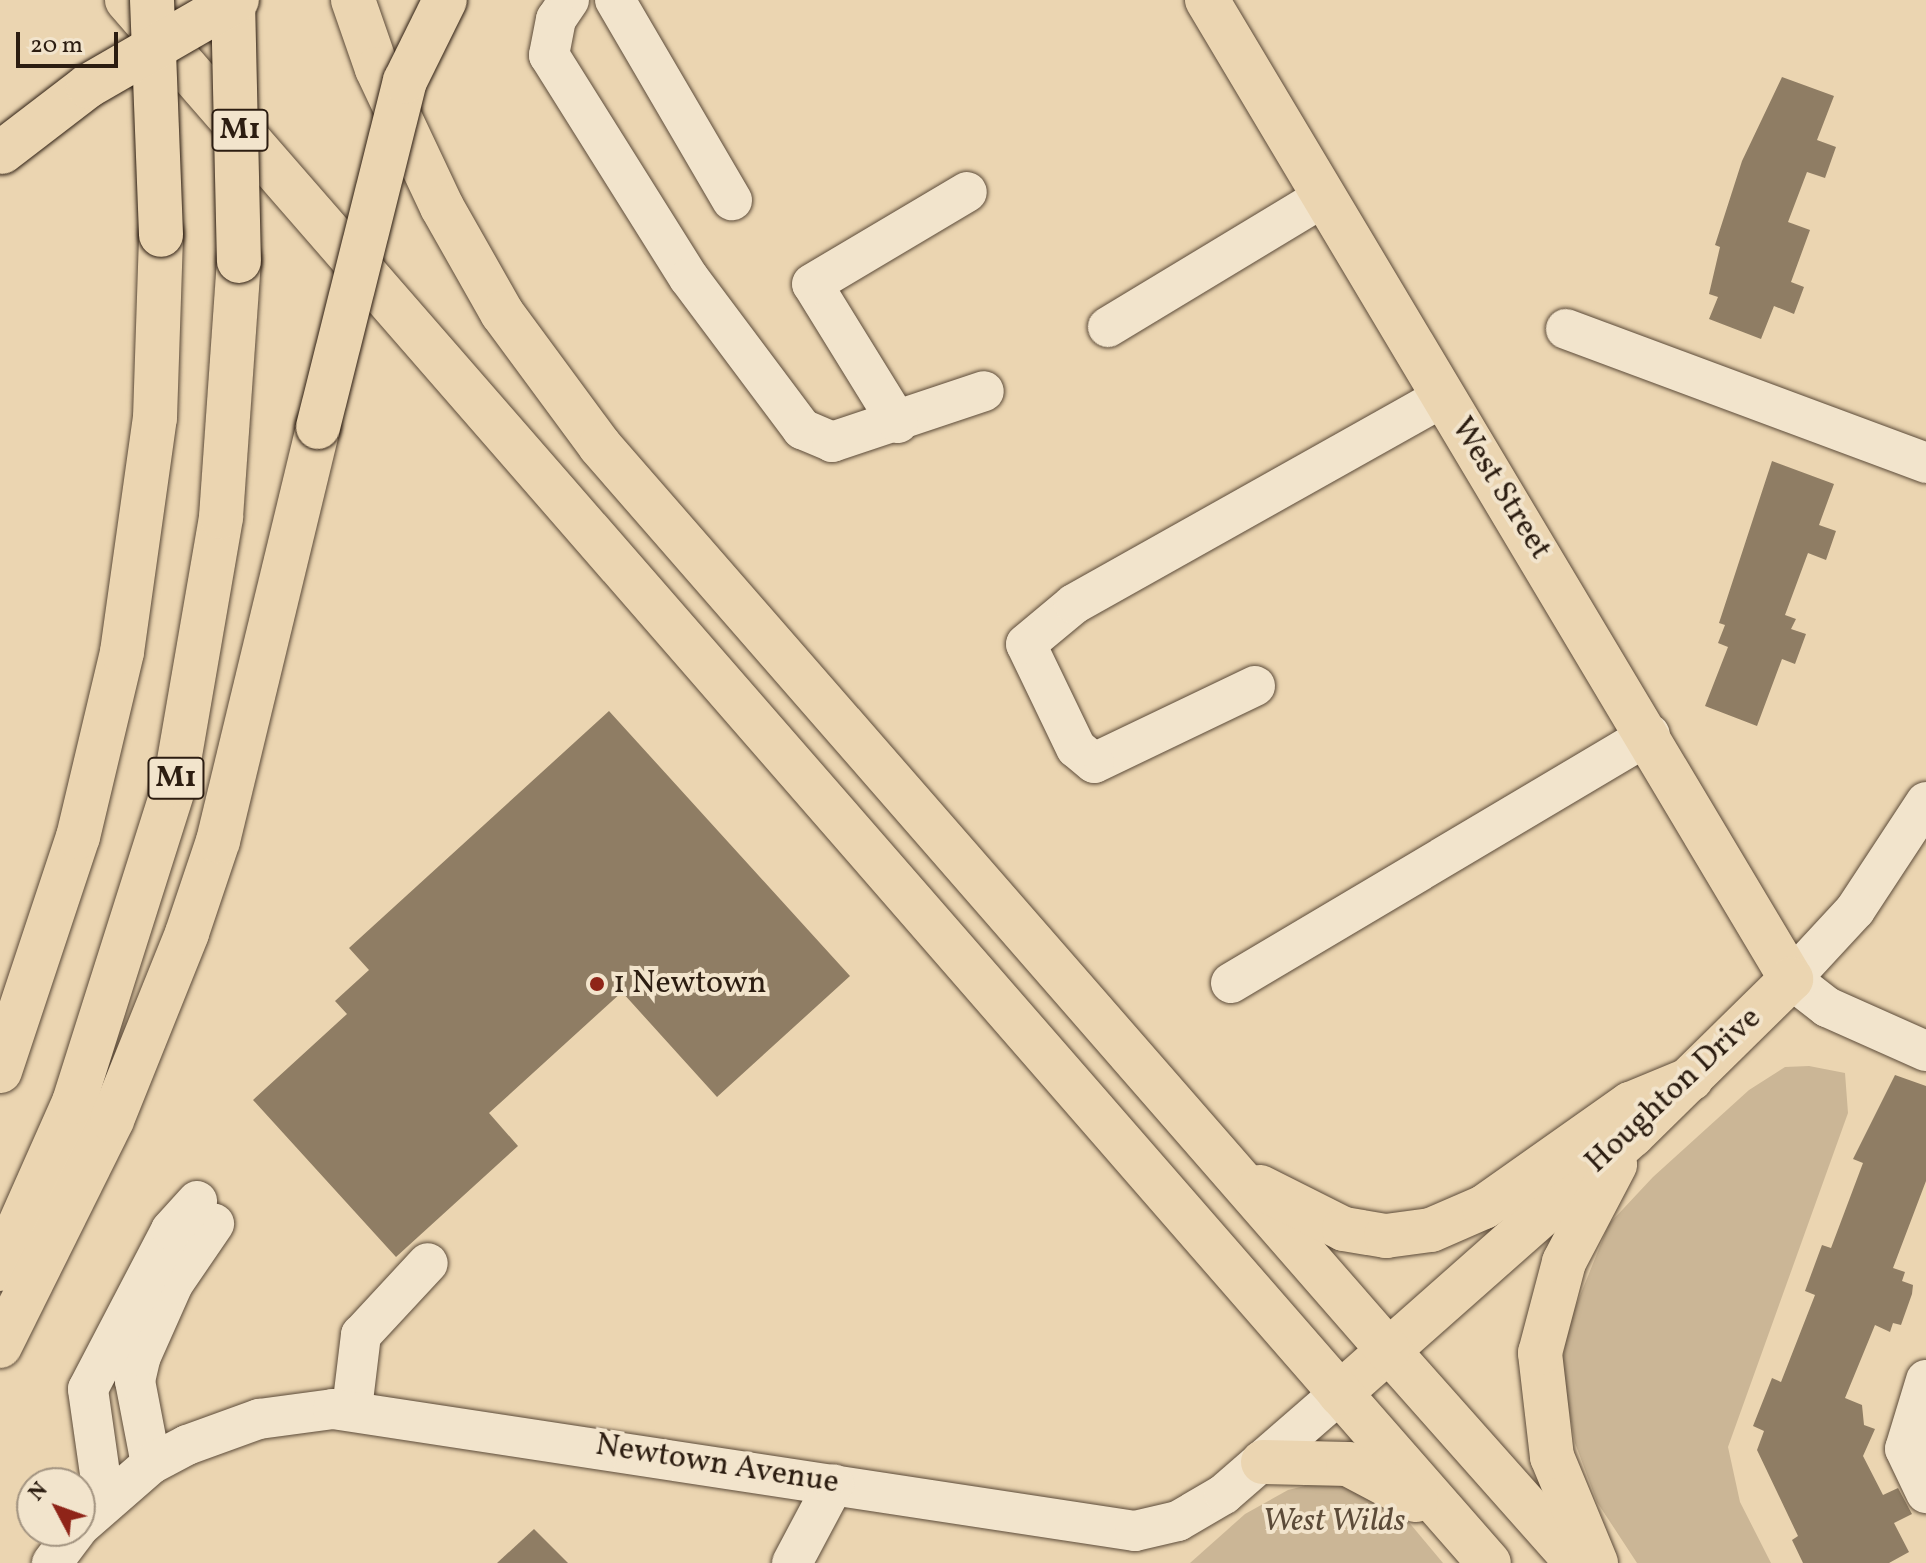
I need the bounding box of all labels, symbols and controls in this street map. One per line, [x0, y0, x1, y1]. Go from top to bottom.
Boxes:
scale bar [20, 16, 122, 66]
text: 20 m [30, 29, 83, 63]
road number: M1 [210, 104, 270, 156]
street label: West Street [1441, 411, 1559, 567]
road number: M1 [146, 752, 206, 804]
place label: 1 Newtown [613, 965, 767, 1003]
marker: 1 Newtown [588, 975, 606, 993]
street label: Houghton Drive [1578, 1000, 1770, 1182]
street label: Newtown Avenue [593, 1427, 841, 1503]
north arrow [16, 1467, 96, 1547]
text: N [22, 1476, 56, 1508]
park label: West Wilds [1263, 1503, 1405, 1541]

